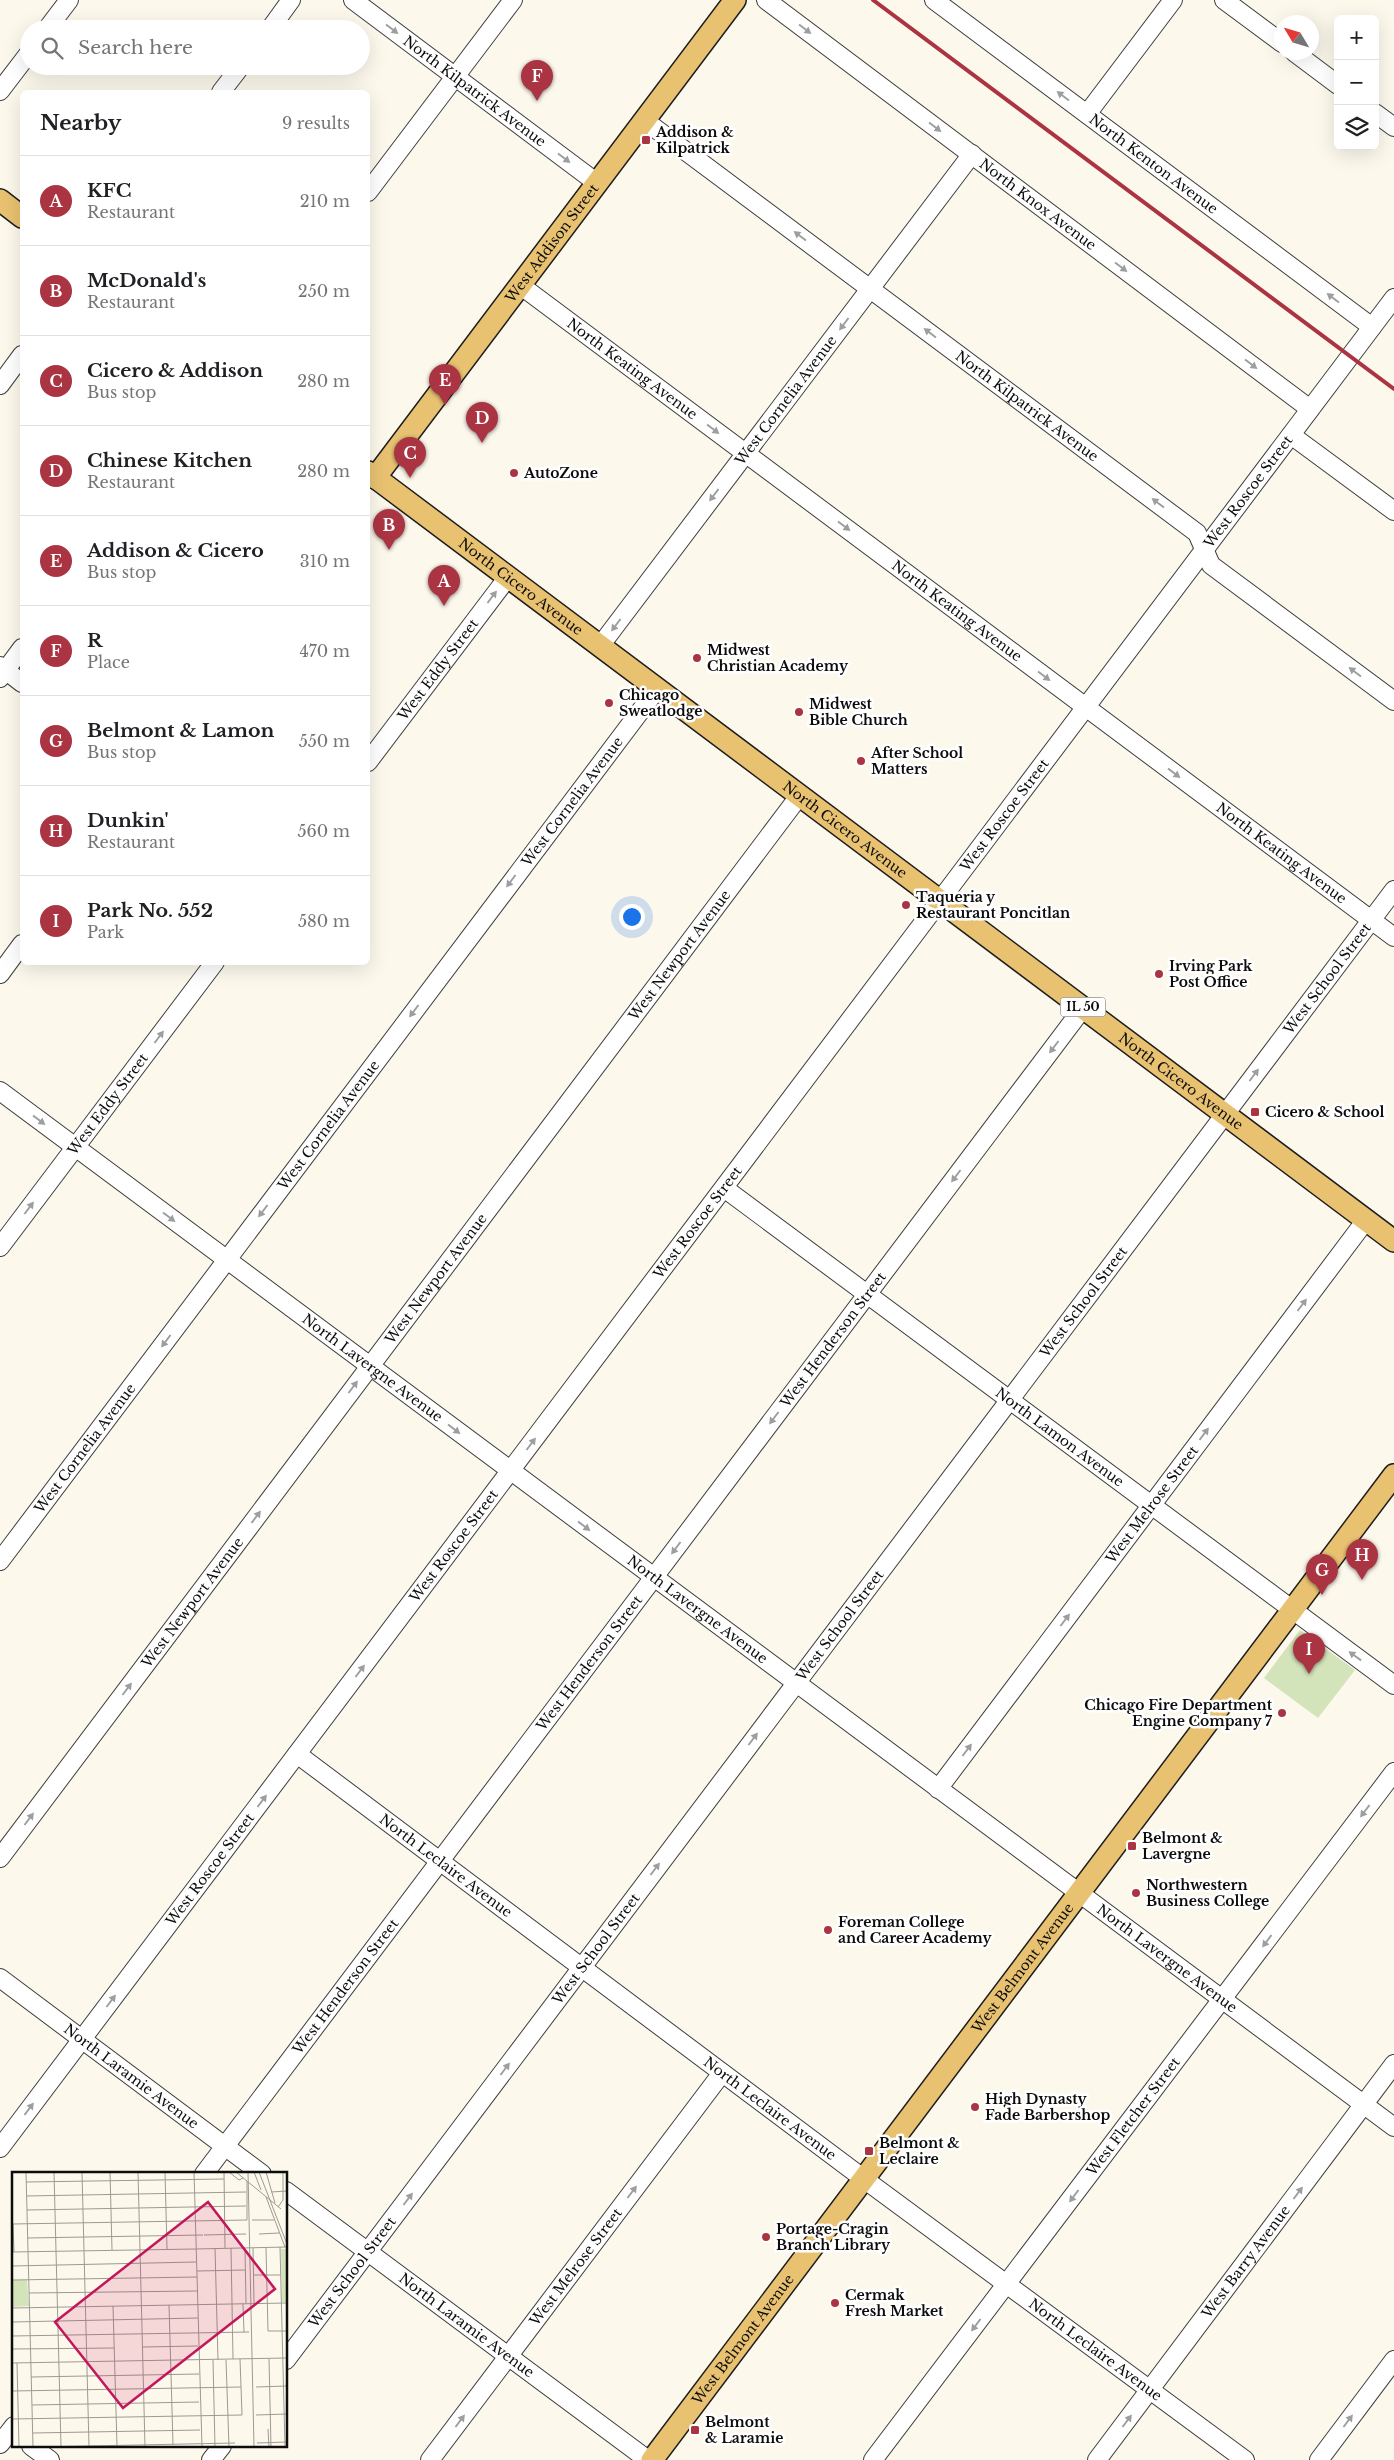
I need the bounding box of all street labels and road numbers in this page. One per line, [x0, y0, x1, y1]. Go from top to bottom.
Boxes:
street label: North Kilpatrick Avenue [400, 32, 550, 151]
street label: North Kenton Avenue [1086, 110, 1222, 218]
street label: North Knox Avenue [976, 155, 1100, 254]
street label: West Addison Street [501, 180, 603, 307]
street label: North Keating Avenue [563, 314, 701, 423]
street label: West Cornelia Avenue [730, 332, 840, 469]
street label: North Kilpatrick Avenue [952, 347, 1102, 465]
street label: West Roscoe Street [1199, 431, 1297, 552]
street label: North Cicero Avenue [455, 534, 587, 639]
street label: North Keating Avenue [888, 556, 1026, 665]
street label: West Eddy Street [393, 615, 483, 725]
street label: West Cornelia Avenue [517, 733, 627, 871]
street label: West Roscoe Street [956, 755, 1053, 876]
street label: North Cicero Avenue [779, 777, 911, 882]
street label: North Keating Avenue [1213, 799, 1350, 908]
street label: West Newport Avenue [624, 886, 734, 1025]
street label: West School Street [1279, 919, 1375, 1038]
road number: IL 50 [1060, 998, 1106, 1016]
street label: North Cicero Avenue [1115, 1029, 1247, 1134]
street label: West Eddy Street [63, 1049, 152, 1159]
street label: West Cornelia Avenue [273, 1057, 383, 1194]
street label: West Roscoe Street [649, 1162, 746, 1283]
street label: West Newport Avenue [380, 1210, 491, 1348]
street label: West School Street [1035, 1242, 1132, 1362]
street label: West Henderson Street [776, 1268, 890, 1412]
street label: North Lavergne Avenue [299, 1310, 446, 1426]
street label: West Cornelia Avenue [30, 1380, 139, 1518]
street label: North Lamon Avenue [992, 1383, 1128, 1491]
street label: West Melrose Street [1101, 1441, 1203, 1568]
street label: West Roscoe Street [405, 1485, 502, 1607]
street label: West Newport Avenue [137, 1534, 247, 1672]
street label: North Lavergne Avenue [624, 1551, 771, 1667]
street label: West School Street [792, 1566, 888, 1685]
street label: West Henderson Street [532, 1591, 647, 1735]
street label: West Roscoe Street [161, 1809, 259, 1930]
street label: North Leclaire Avenue [376, 1810, 516, 1921]
street label: West School Street [548, 1889, 644, 2009]
street label: West Belmont Avenue [967, 1899, 1077, 2037]
street label: North Lavergne Avenue [1093, 1900, 1241, 2016]
street label: West Henderson Street [288, 1915, 403, 2058]
street label: North Laramie Avenue [60, 2020, 202, 2133]
street label: North Leclaire Avenue [700, 2053, 840, 2164]
street label: West Fletcher Street [1082, 2053, 1184, 2180]
street label: West Barry Avenue [1197, 2202, 1294, 2322]
street label: West Melrose Street [525, 2204, 626, 2330]
street label: West School Street [304, 2213, 400, 2332]
street label: North Laramie Avenue [395, 2269, 538, 2381]
street label: West Belmont Avenue [687, 2271, 798, 2409]
street label: North Leclaire Avenue [1025, 2294, 1166, 2405]

